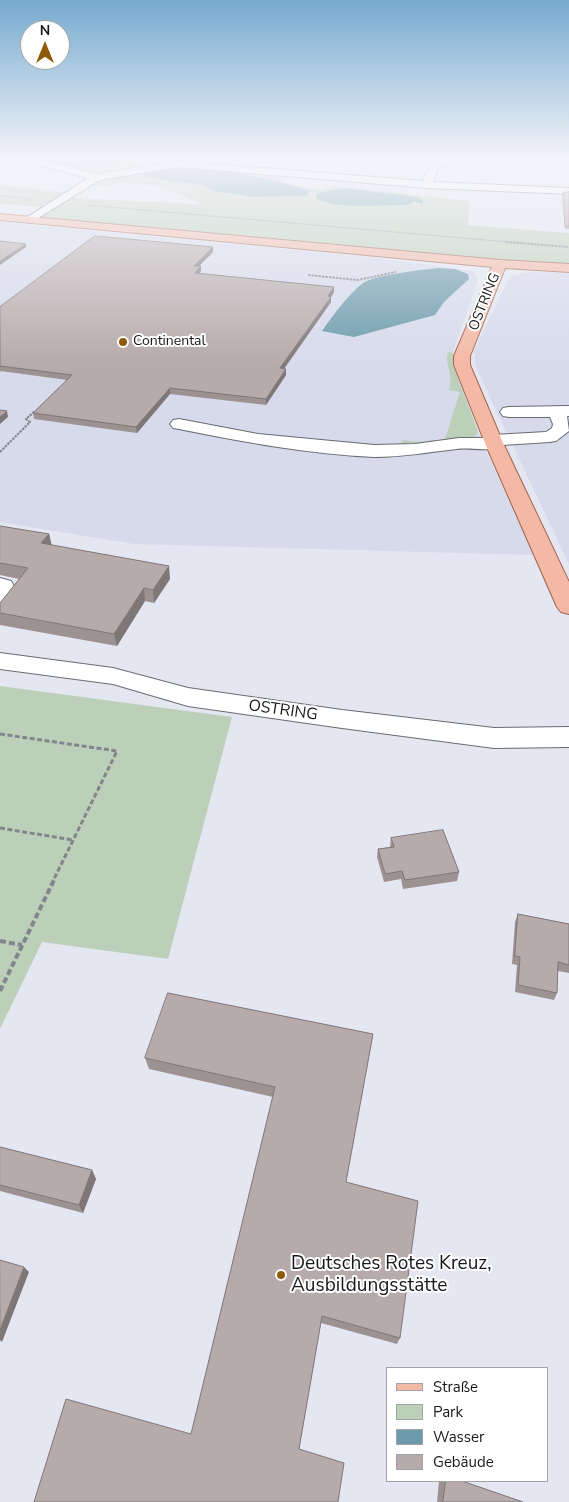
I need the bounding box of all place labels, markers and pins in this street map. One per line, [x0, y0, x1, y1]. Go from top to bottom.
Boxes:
place label: Continental [133, 334, 206, 350]
marker: Continental [117, 336, 129, 348]
place label: Deutsches Rotes Kreuz, Ausbildungsstätte [291, 1253, 491, 1297]
marker: Deutsches Rotes Kreuz, Ausbildungsstätte [275, 1269, 287, 1281]

